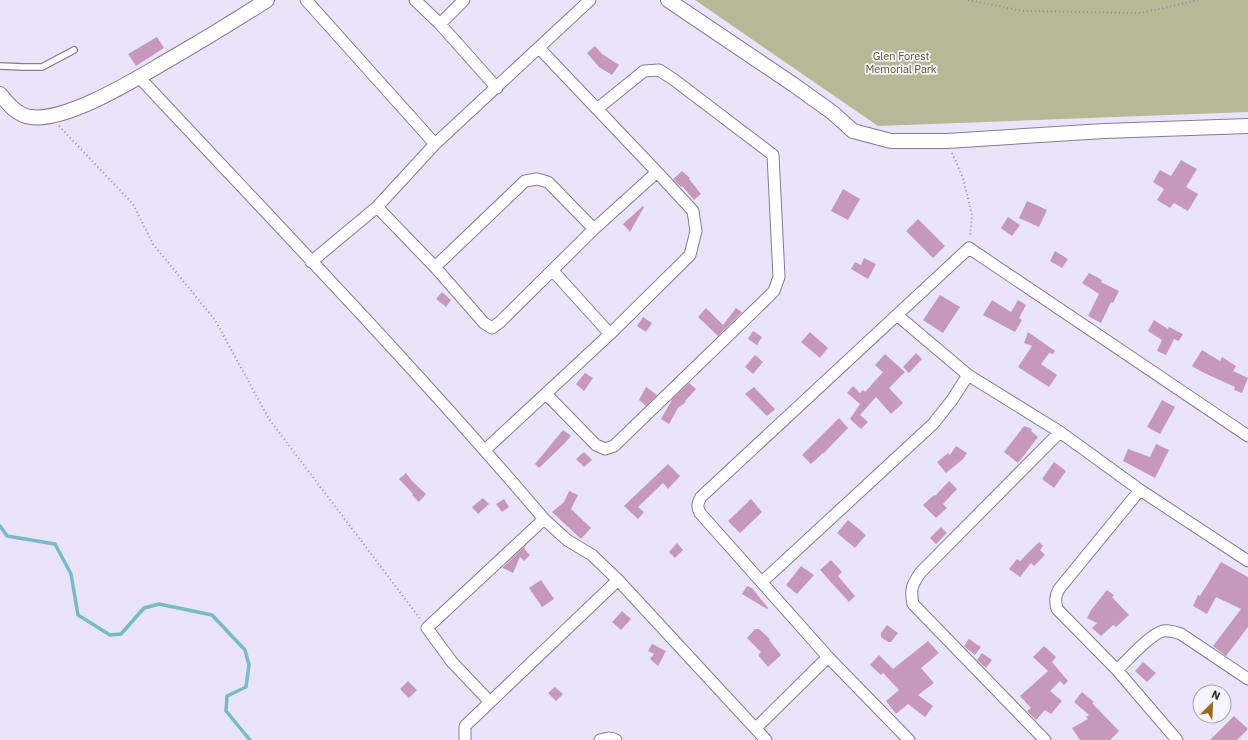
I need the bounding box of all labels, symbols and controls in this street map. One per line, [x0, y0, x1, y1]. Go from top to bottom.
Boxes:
park label: Glen Forest Memorial Park [865, 49, 937, 76]
north arrow [1192, 684, 1232, 724]
text: N [1210, 687, 1223, 703]

